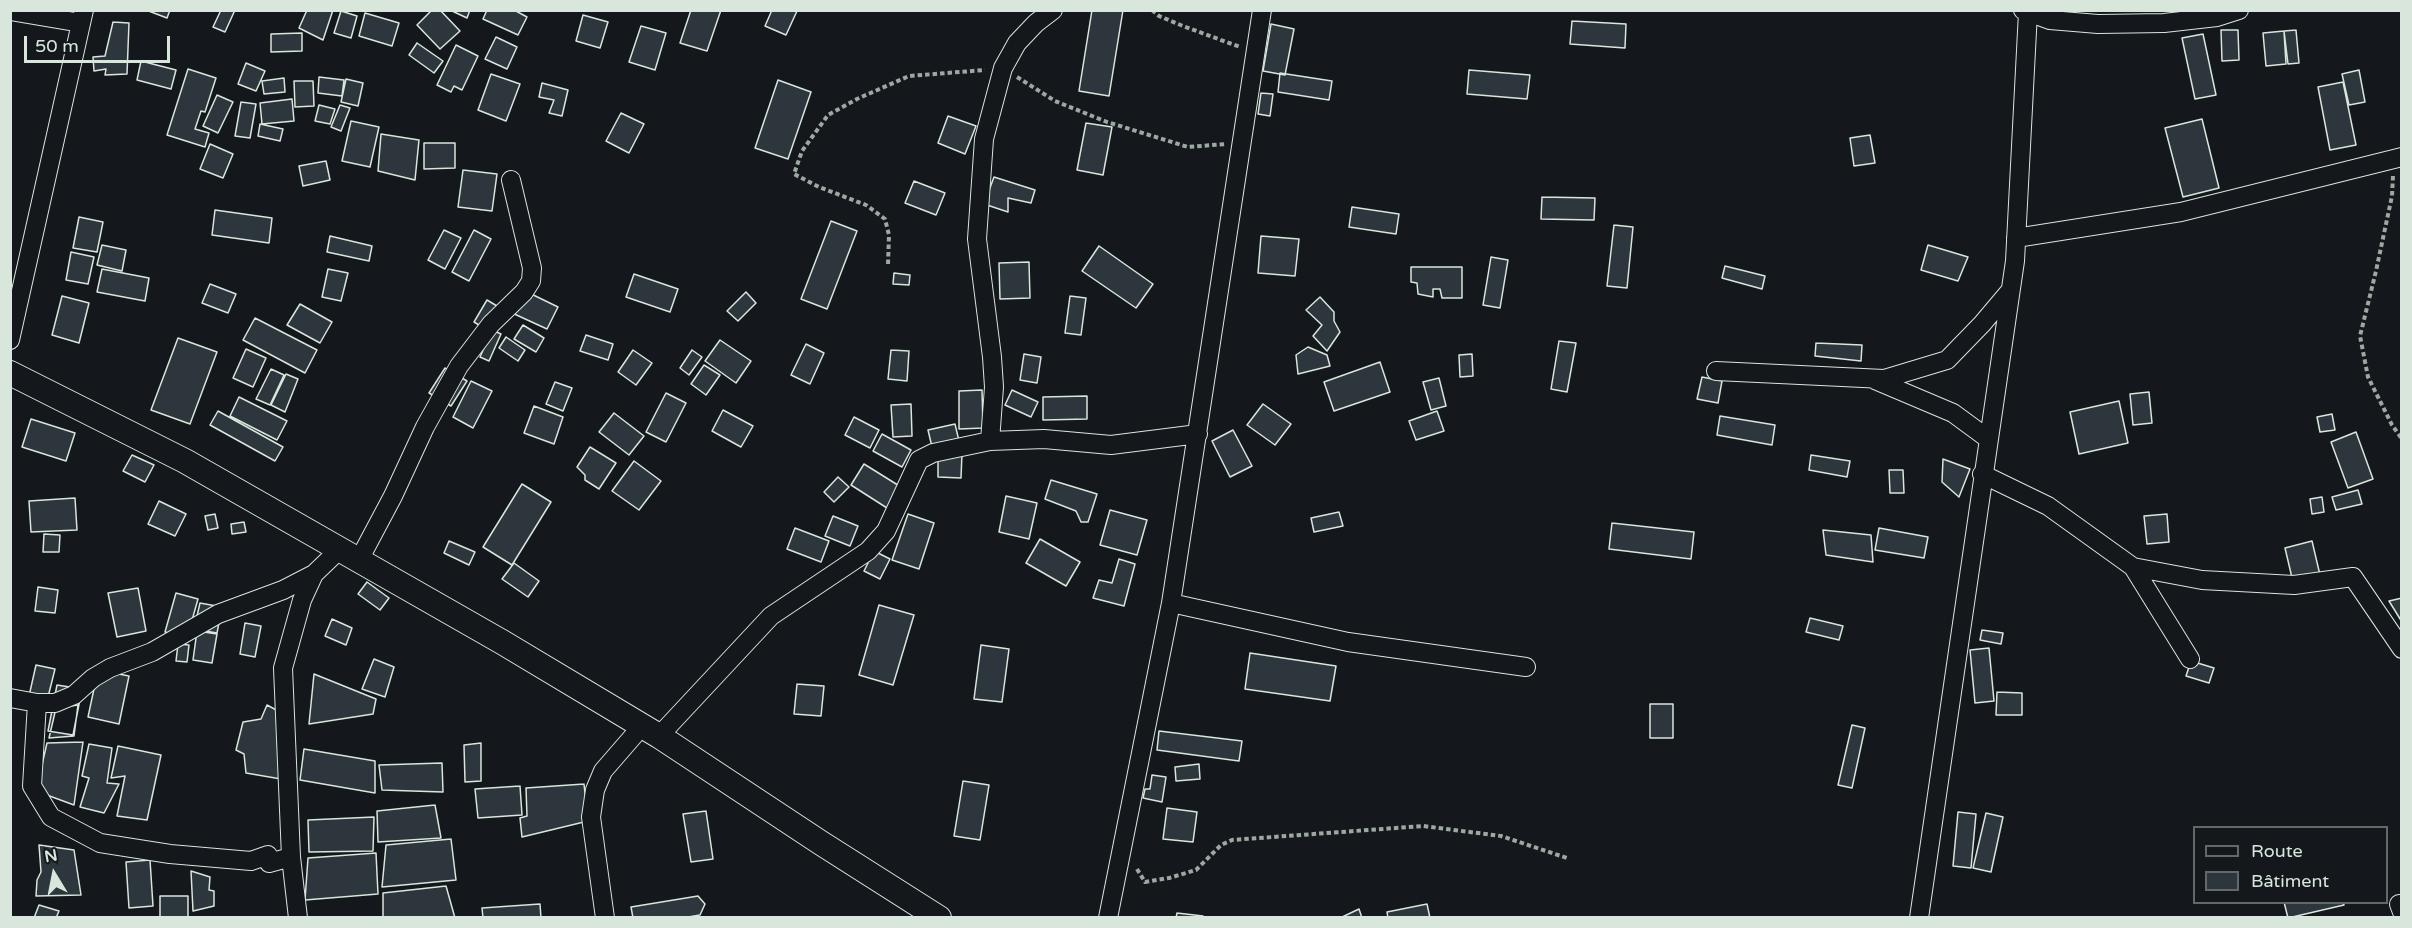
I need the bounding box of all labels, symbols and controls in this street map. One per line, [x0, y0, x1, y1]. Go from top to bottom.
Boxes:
scale bar [27, 24, 172, 62]
text: 50 m [35, 35, 79, 57]
legend [2193, 826, 2388, 904]
text: Route [2251, 840, 2303, 862]
north arrow [24, 844, 84, 904]
text: N [43, 845, 59, 867]
text: Bâtiment [2251, 870, 2329, 892]

